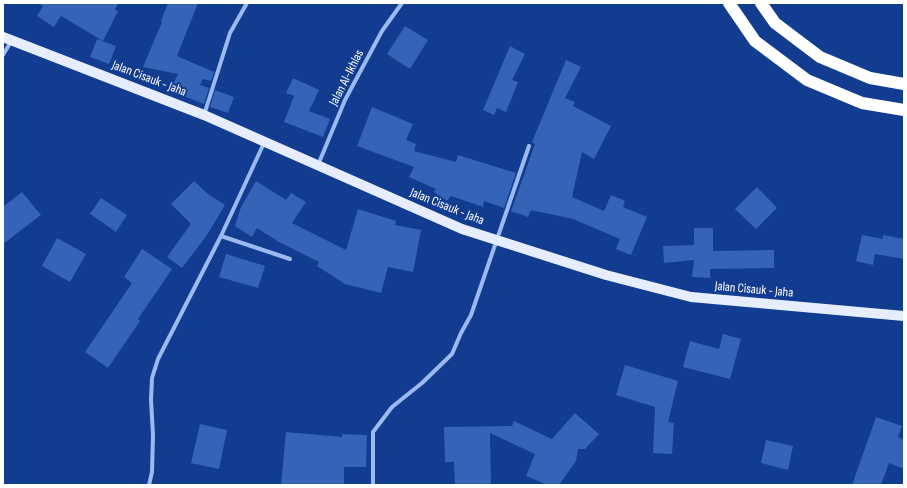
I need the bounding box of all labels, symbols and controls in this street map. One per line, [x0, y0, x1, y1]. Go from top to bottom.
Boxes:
street label: Jalan Al-Ikhlas [326, 47, 368, 109]
street label: Jalan Cisauk - Jaha [110, 58, 188, 100]
street label: Jalan Cisauk - Jaha [408, 185, 486, 229]
street label: Jalan Cisauk - Jaha [714, 279, 794, 301]

